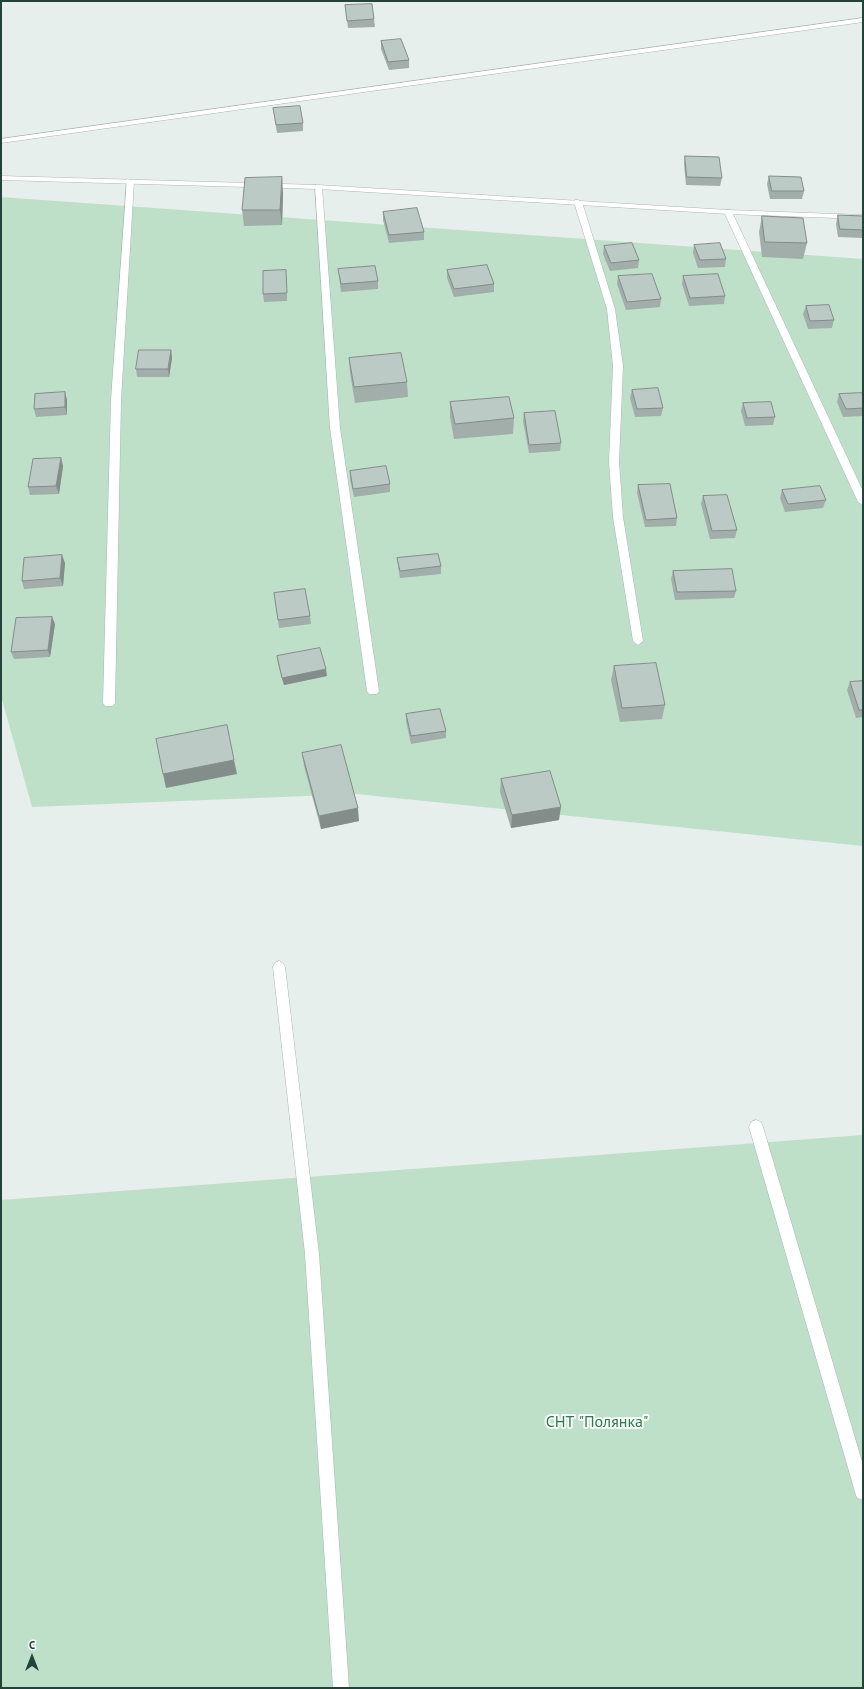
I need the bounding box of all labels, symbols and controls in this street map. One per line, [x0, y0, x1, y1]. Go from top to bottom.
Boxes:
park label: СНТ "Полянка" [546, 1412, 648, 1432]
north arrow [12, 1637, 52, 1677]
text: С [29, 1638, 35, 1652]

